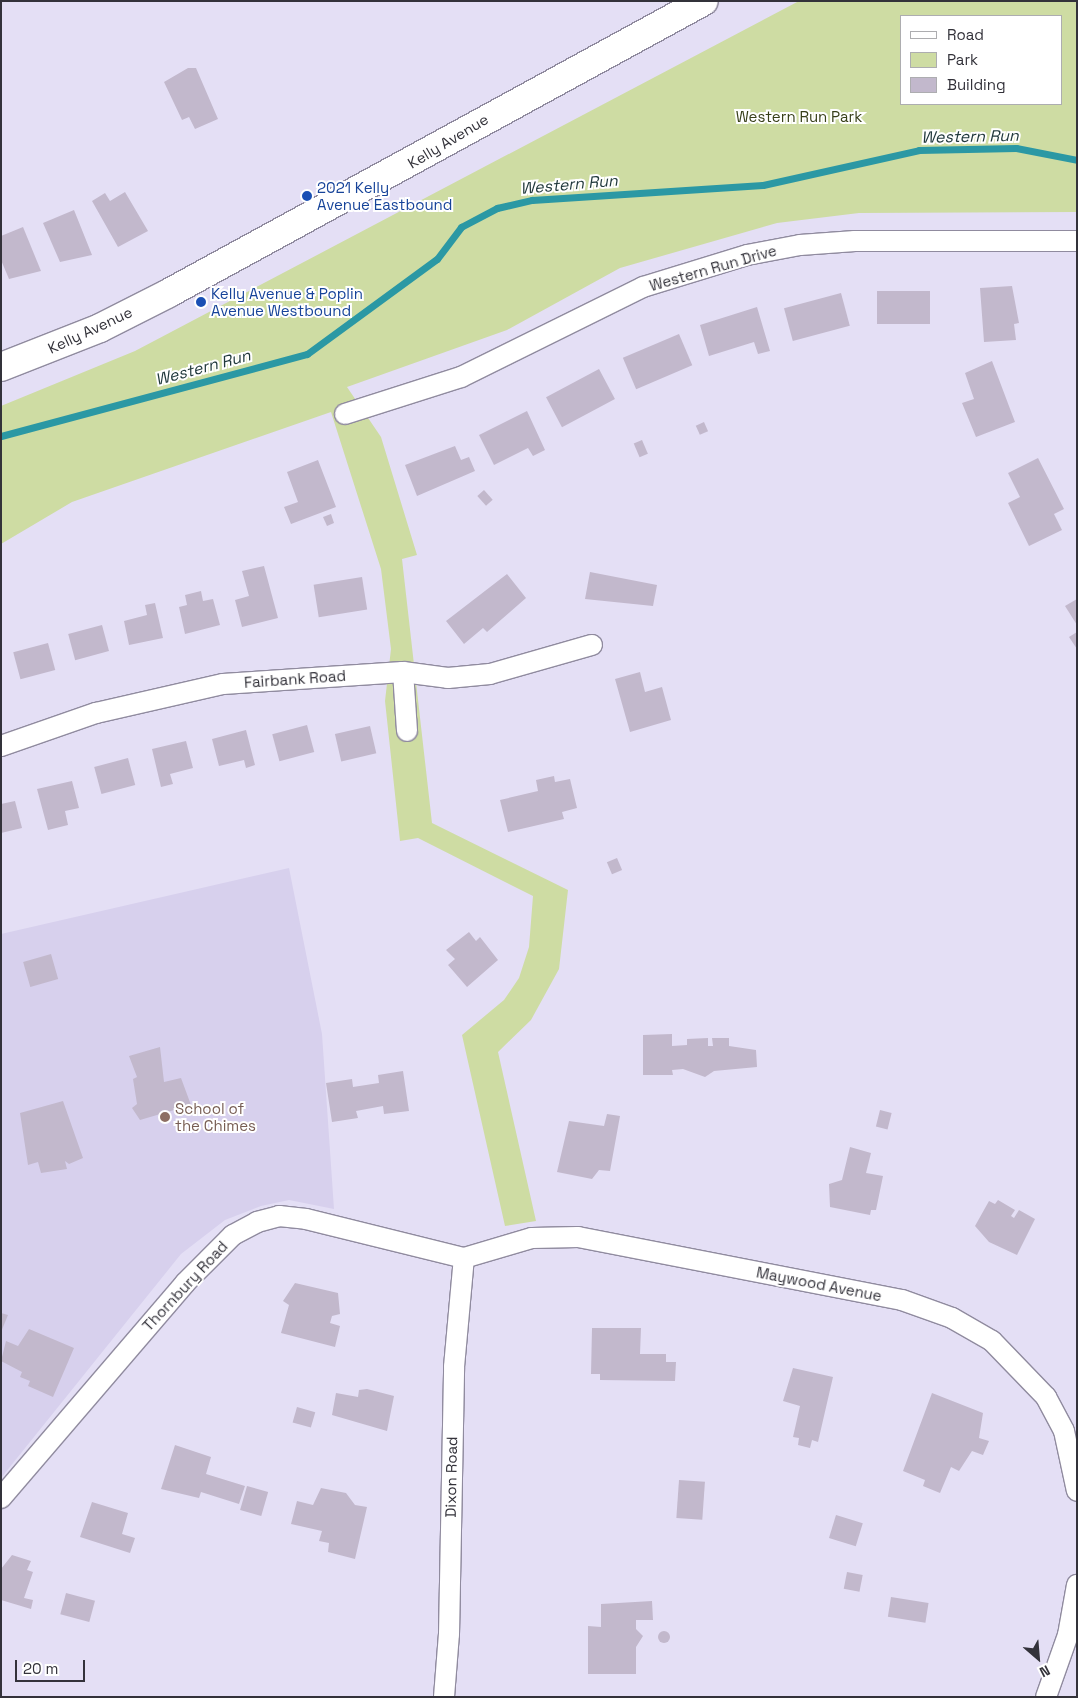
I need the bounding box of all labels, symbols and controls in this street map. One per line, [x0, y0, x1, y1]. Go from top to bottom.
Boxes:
legend [900, 15, 1063, 105]
text: Road [947, 25, 984, 44]
text: Park [947, 50, 978, 69]
text: Building [947, 75, 1006, 94]
park label: Western Run Park [736, 108, 862, 126]
street label: Kelly Avenue [404, 110, 492, 172]
water label: Western Run [921, 127, 1019, 147]
water label: Western Run [520, 171, 618, 199]
place label: 2021 Kelly Avenue Eastbound [317, 178, 452, 213]
marker: 2021 Kelly Avenue Eastbound [301, 190, 313, 202]
street label: Western Run Drive [647, 241, 779, 295]
place label: Kelly Avenue & Poplin Avenue Westbound [211, 284, 363, 319]
marker: Kelly Avenue & Poplin Avenue Westbound [195, 296, 207, 308]
street label: Kelly Avenue [45, 303, 135, 357]
water label: Western Run [153, 346, 253, 390]
street label: Fairbank Road [243, 666, 347, 692]
place label: School of the Chimes [175, 1099, 256, 1134]
marker: School of the Chimes [159, 1111, 171, 1123]
street label: Thornbury Road [139, 1237, 231, 1335]
street label: Maywood Avenue [755, 1263, 883, 1305]
street label: Dixon Road [441, 1436, 461, 1518]
north arrow [1013, 1633, 1063, 1683]
scale bar [18, 1650, 88, 1682]
text: 20 m [23, 1659, 58, 1678]
text: N [1037, 1661, 1053, 1682]

